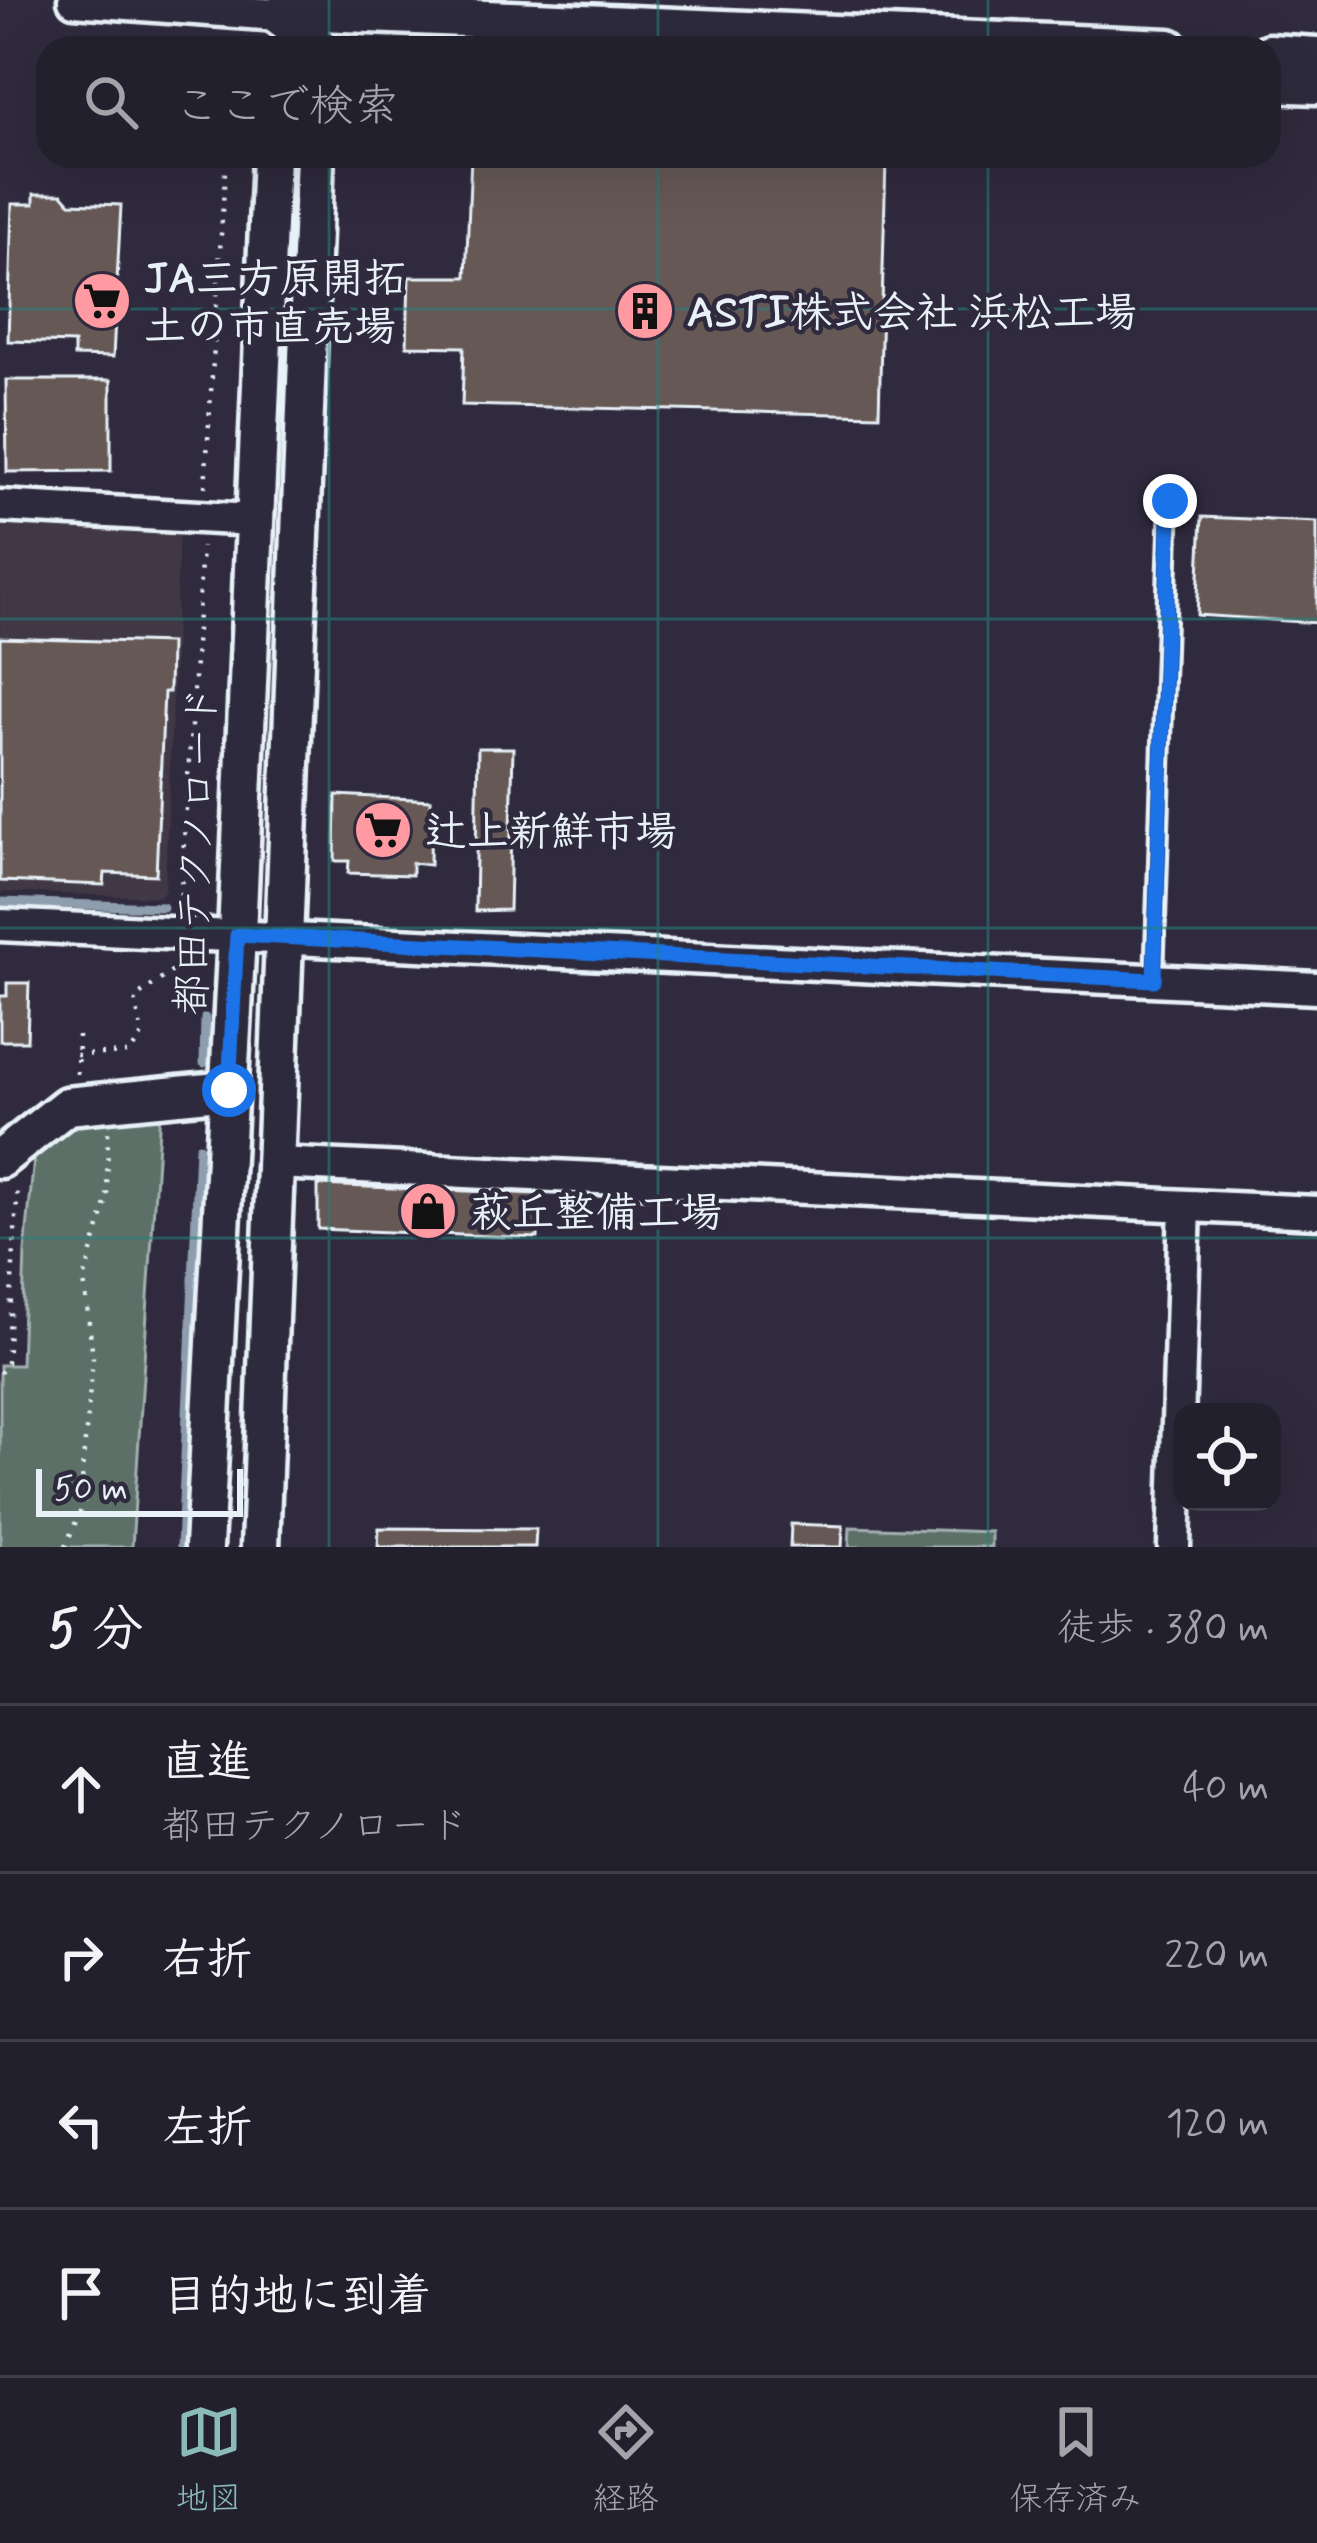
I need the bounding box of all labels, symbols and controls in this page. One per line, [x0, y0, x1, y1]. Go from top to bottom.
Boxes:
search box [36, 36, 1281, 168]
icon: search [78, 69, 144, 135]
text: ここで検索 [174, 78, 399, 137]
place label: JA三方原開拓 土の市直売場 [144, 253, 406, 356]
supermarket icon: JA三方原開拓 土の市直売場 [71, 270, 133, 332]
building icon: ASTI株式会社 浜松工場 [614, 280, 676, 342]
place label: ASTI株式会社 浜松工場 [687, 287, 1137, 342]
route end [1143, 474, 1197, 528]
street label: 都田テクノロード [165, 684, 232, 1016]
supermarket icon: 辻上新鮮市場 [352, 799, 414, 861]
place label: 辻上新鮮市場 [425, 806, 677, 861]
route start [202, 1063, 256, 1117]
shop icon: 萩丘整備工場 [397, 1180, 459, 1242]
place label: 萩丘整備工場 [470, 1187, 722, 1242]
map controls [1173, 1403, 1281, 1511]
button: locate [1173, 1403, 1281, 1511]
scale bar [36, 1463, 243, 1516]
text: 50 m [54, 1468, 128, 1512]
text: 5 分 [48, 1598, 143, 1664]
text: 徒歩 · 380 m [1057, 1604, 1269, 1655]
text: 直進 [162, 1734, 252, 1793]
icon: ahead [48, 1756, 114, 1822]
text: 40 m [1182, 1763, 1269, 1814]
text: 都田テクノロード [162, 1802, 469, 1853]
icon: right [48, 1924, 114, 1990]
text: 220 m [1164, 1931, 1269, 1982]
text: 右折 [162, 1932, 252, 1991]
icon: left [48, 2092, 114, 2158]
text: 120 m [1166, 2099, 1269, 2150]
text: 左折 [162, 2100, 252, 2159]
icon: arrive [48, 2260, 114, 2326]
text: 目的地に到着 [162, 2268, 432, 2327]
tab: 地図 [176, 2399, 242, 2522]
tab: 経路 [593, 2399, 659, 2522]
tab: 保存済み [1010, 2399, 1142, 2522]

